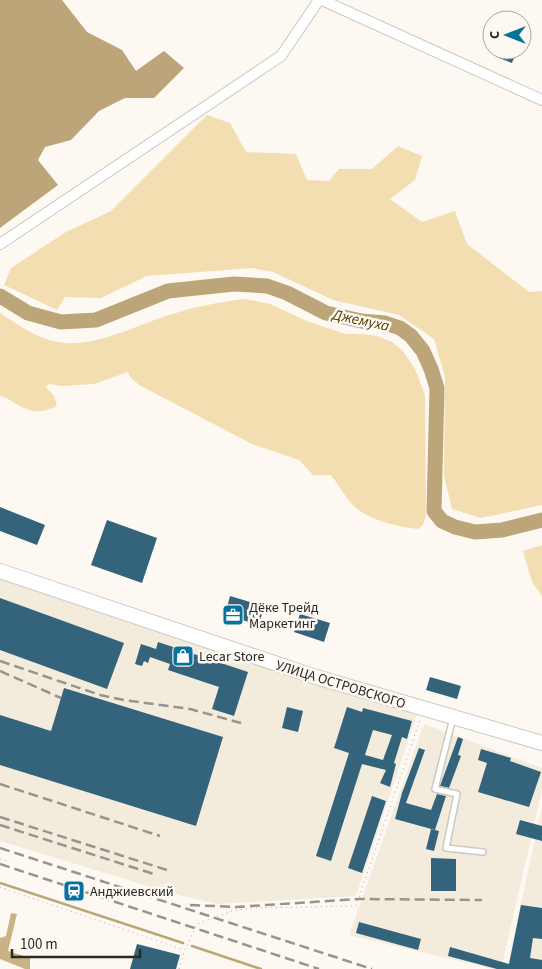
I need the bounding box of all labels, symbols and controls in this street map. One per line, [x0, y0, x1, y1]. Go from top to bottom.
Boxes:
north arrow [482, 10, 532, 60]
text: С [485, 31, 505, 39]
water label: Джемуха [330, 304, 391, 337]
place label: Дёке Трейд Маркетинг [249, 598, 319, 634]
office icon: Дёке Трейд Маркетинг [221, 603, 245, 627]
shop icon: Lecar Store [171, 644, 195, 668]
place label: Lecar Store [199, 647, 265, 667]
street label: УЛИЦА ОСТРОВСКОГО [273, 656, 408, 714]
station icon: Анджиевский [62, 879, 86, 903]
place label: Анджиевский [90, 882, 174, 902]
scale bar [12, 926, 140, 958]
text: 100 m [20, 934, 58, 955]

